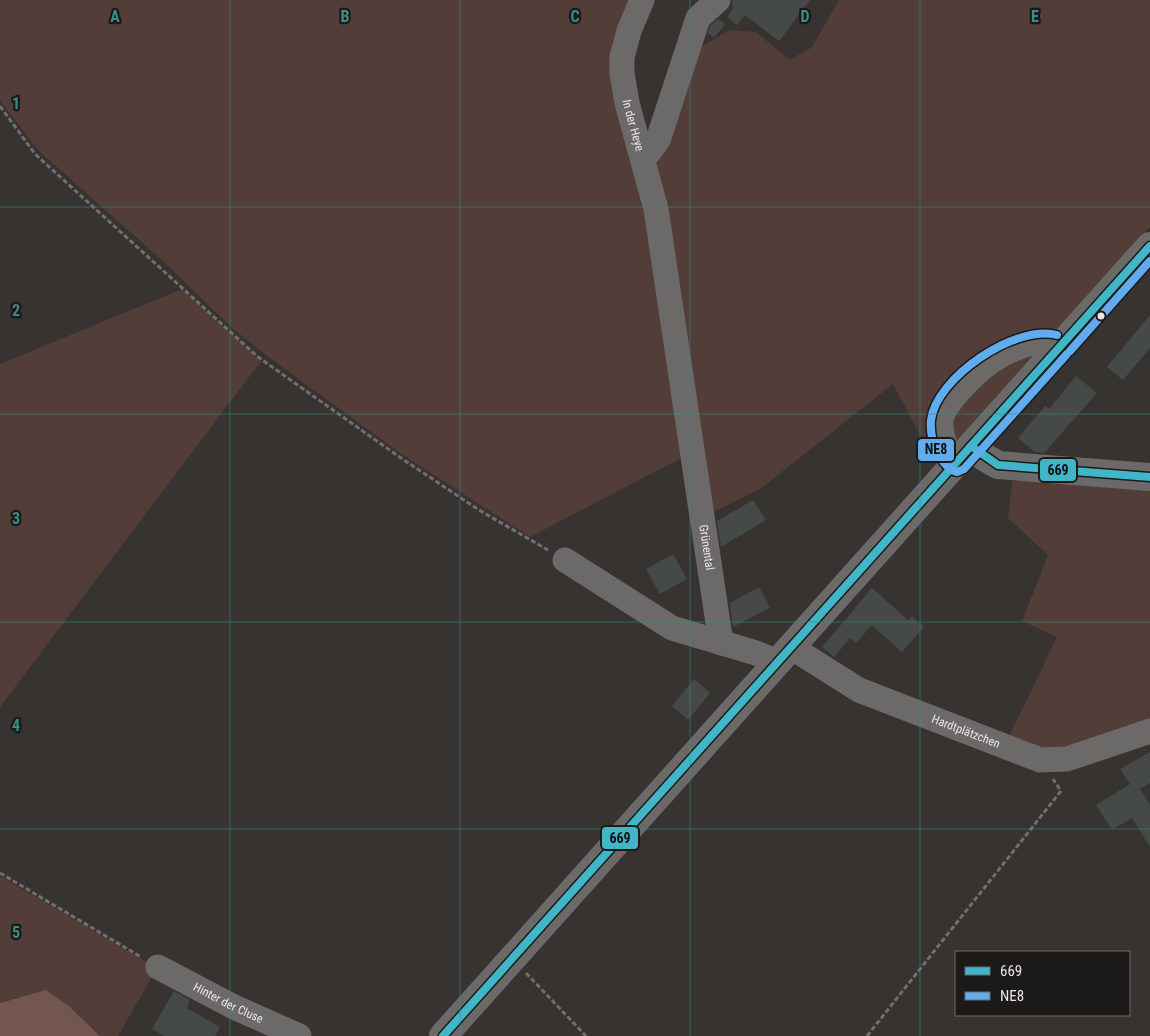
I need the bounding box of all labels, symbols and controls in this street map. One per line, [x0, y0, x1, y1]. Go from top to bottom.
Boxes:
text: A [110, 7, 120, 26]
text: B [341, 7, 350, 26]
text: C [570, 7, 580, 26]
text: D [800, 7, 810, 26]
text: E [1031, 7, 1039, 26]
text: 1 [12, 94, 20, 113]
street label: In der Heye [620, 98, 647, 153]
text: 2 [12, 301, 20, 320]
unlabelled marker [1096, 311, 1106, 321]
line badge: NE8 [917, 438, 955, 462]
text: NE8 [925, 441, 947, 457]
line badge: 669 [1039, 458, 1077, 482]
text: 669 [1047, 462, 1069, 478]
text: 3 [12, 509, 20, 528]
street label: Grünental [696, 524, 717, 571]
street label: Hardtplätzchen [930, 712, 1002, 751]
text: 4 [12, 716, 20, 735]
line badge: 669 [601, 826, 639, 850]
text: 669 [609, 830, 631, 846]
text: 5 [12, 923, 20, 942]
legend [955, 951, 1130, 1016]
text: 669 [1000, 962, 1022, 980]
street label: Hinter der Cluse [191, 980, 266, 1026]
text: NE8 [1000, 987, 1024, 1005]

